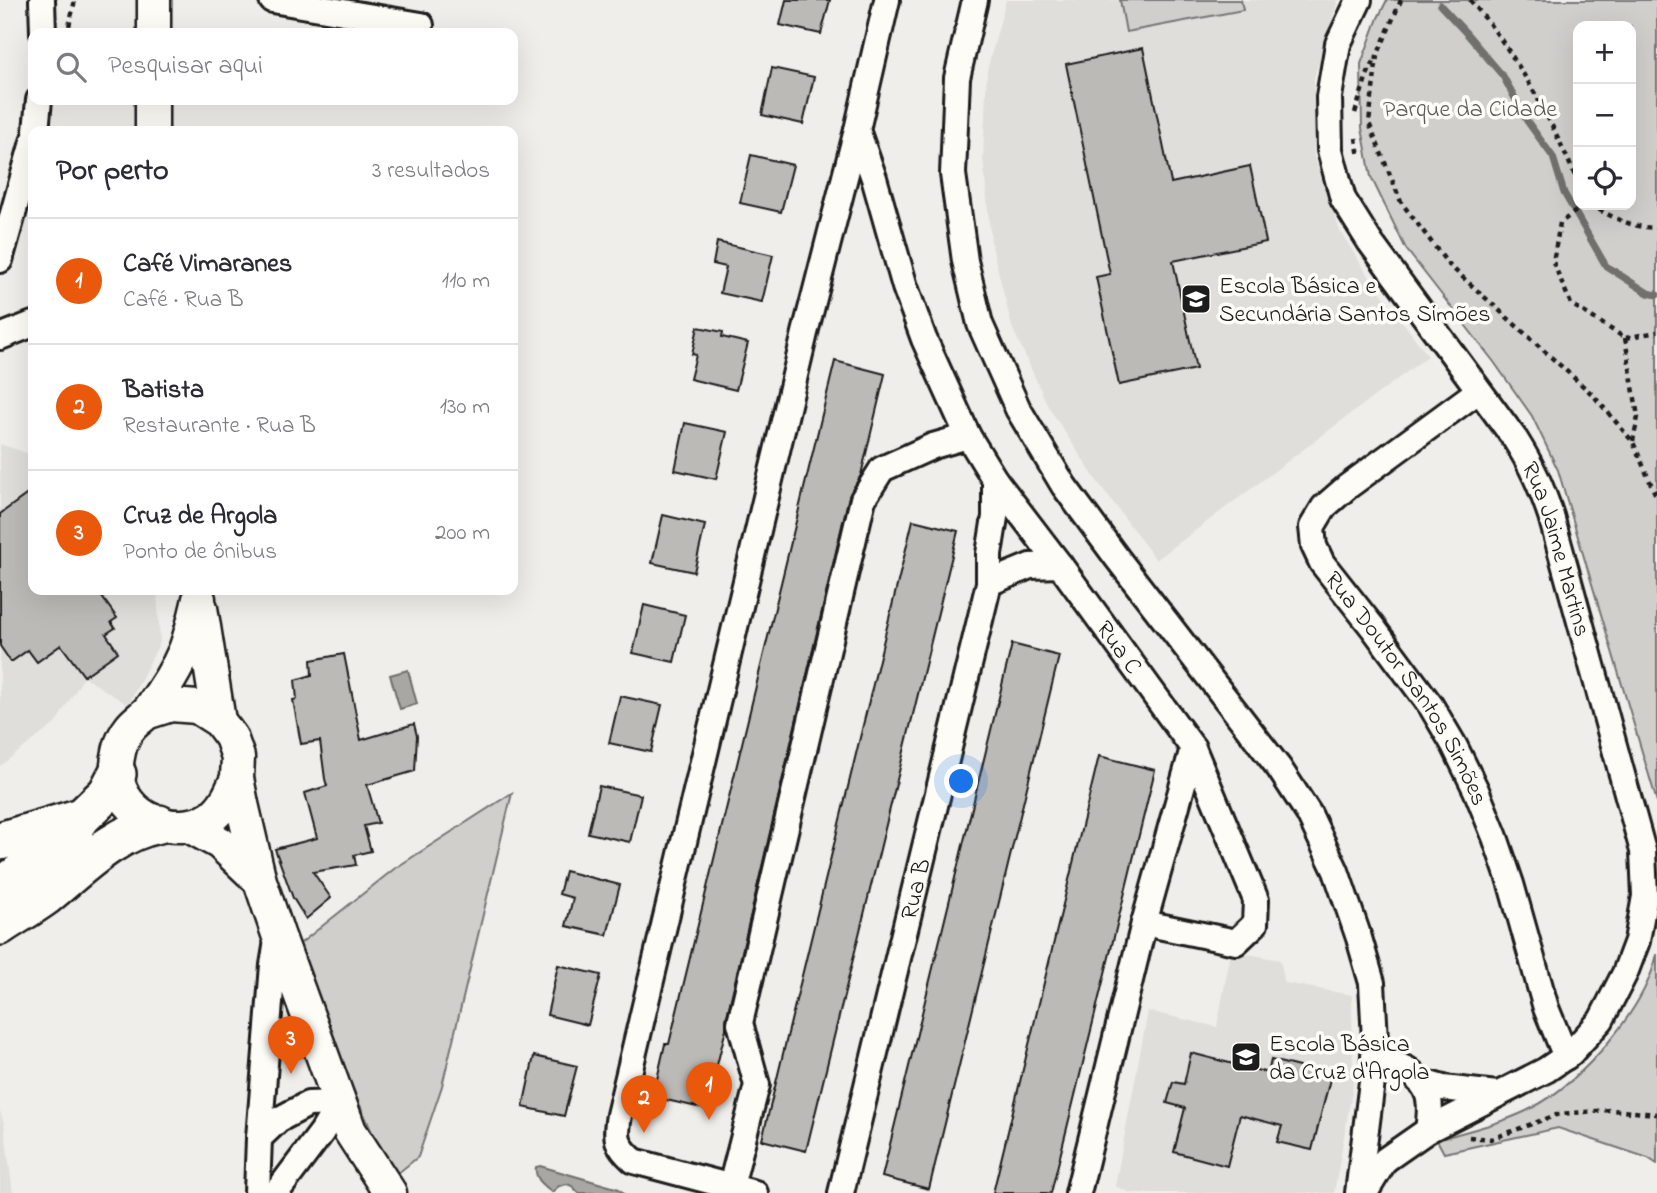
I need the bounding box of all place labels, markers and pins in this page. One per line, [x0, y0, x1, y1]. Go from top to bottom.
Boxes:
place label: Escola Básica e Secundária Santos Simões [1219, 270, 1490, 333]
school or university icon: Escola Básica e Secundária Santos Simões [1179, 282, 1213, 316]
pin: 3 [268, 1016, 314, 1074]
place label: Escola Básica da Cruz d'Argola [1269, 1028, 1430, 1091]
school or university icon: Escola Básica da Cruz d'Argola [1229, 1040, 1263, 1074]
pin: 1 [686, 1062, 732, 1120]
pin: 2 [621, 1075, 667, 1133]

